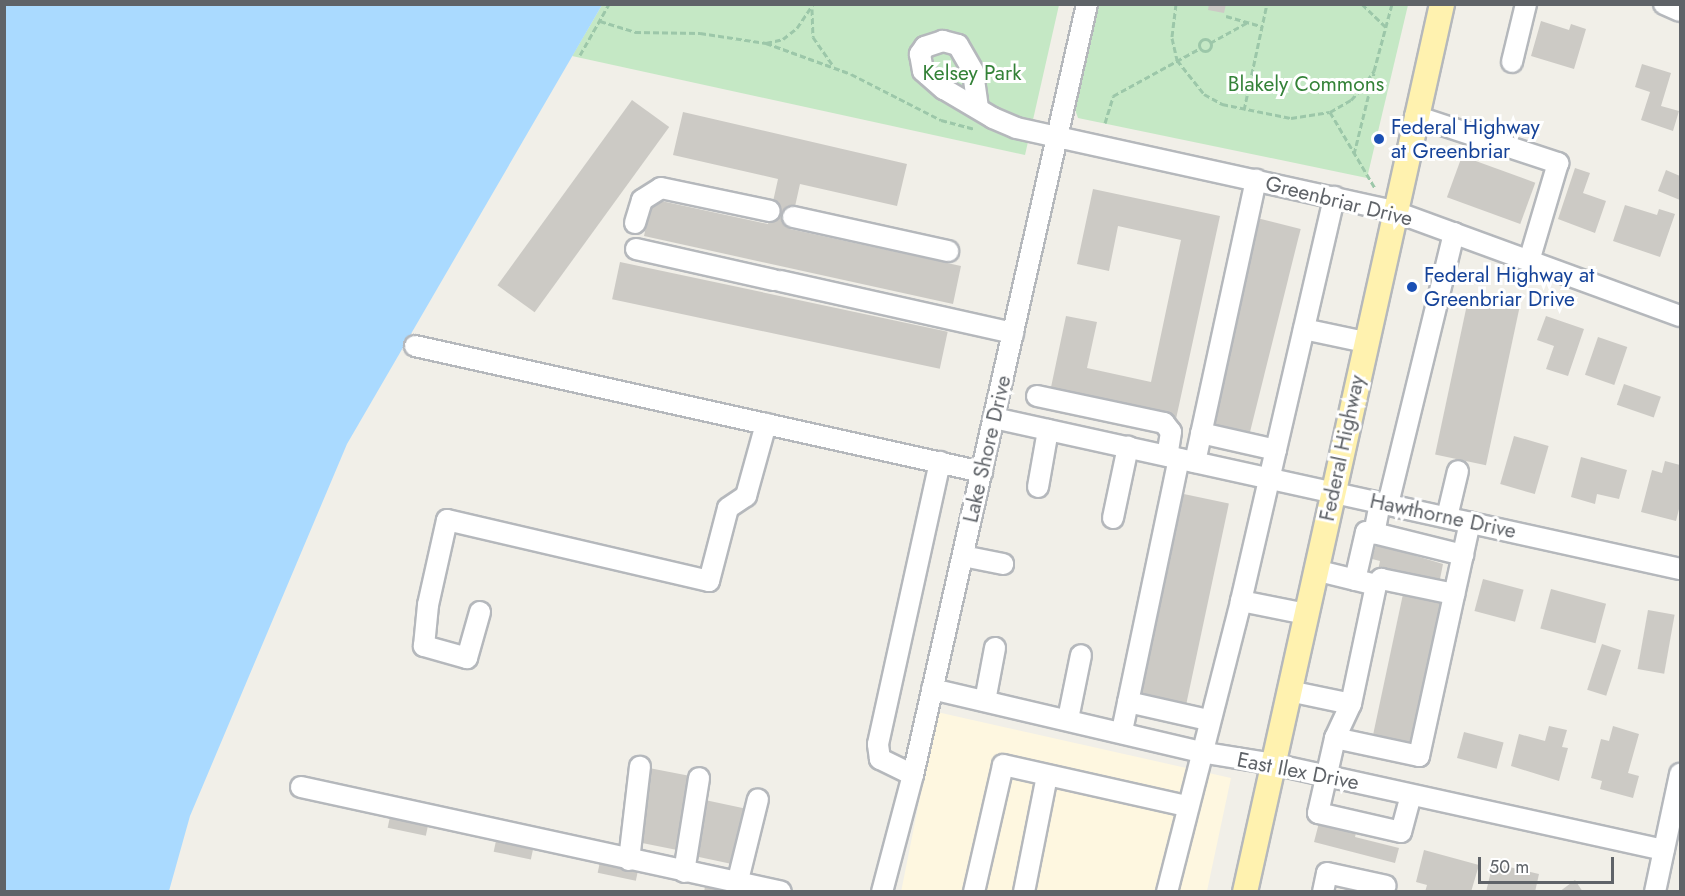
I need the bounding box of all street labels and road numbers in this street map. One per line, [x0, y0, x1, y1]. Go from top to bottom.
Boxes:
street label: Greenbriar Drive [1263, 171, 1415, 231]
street label: Lake Shore Drive [958, 373, 1016, 525]
street label: Federal Highway [1314, 373, 1370, 523]
street label: Hawthorne Drive [1368, 488, 1518, 544]
street label: East Ilex Drive [1235, 747, 1361, 795]

